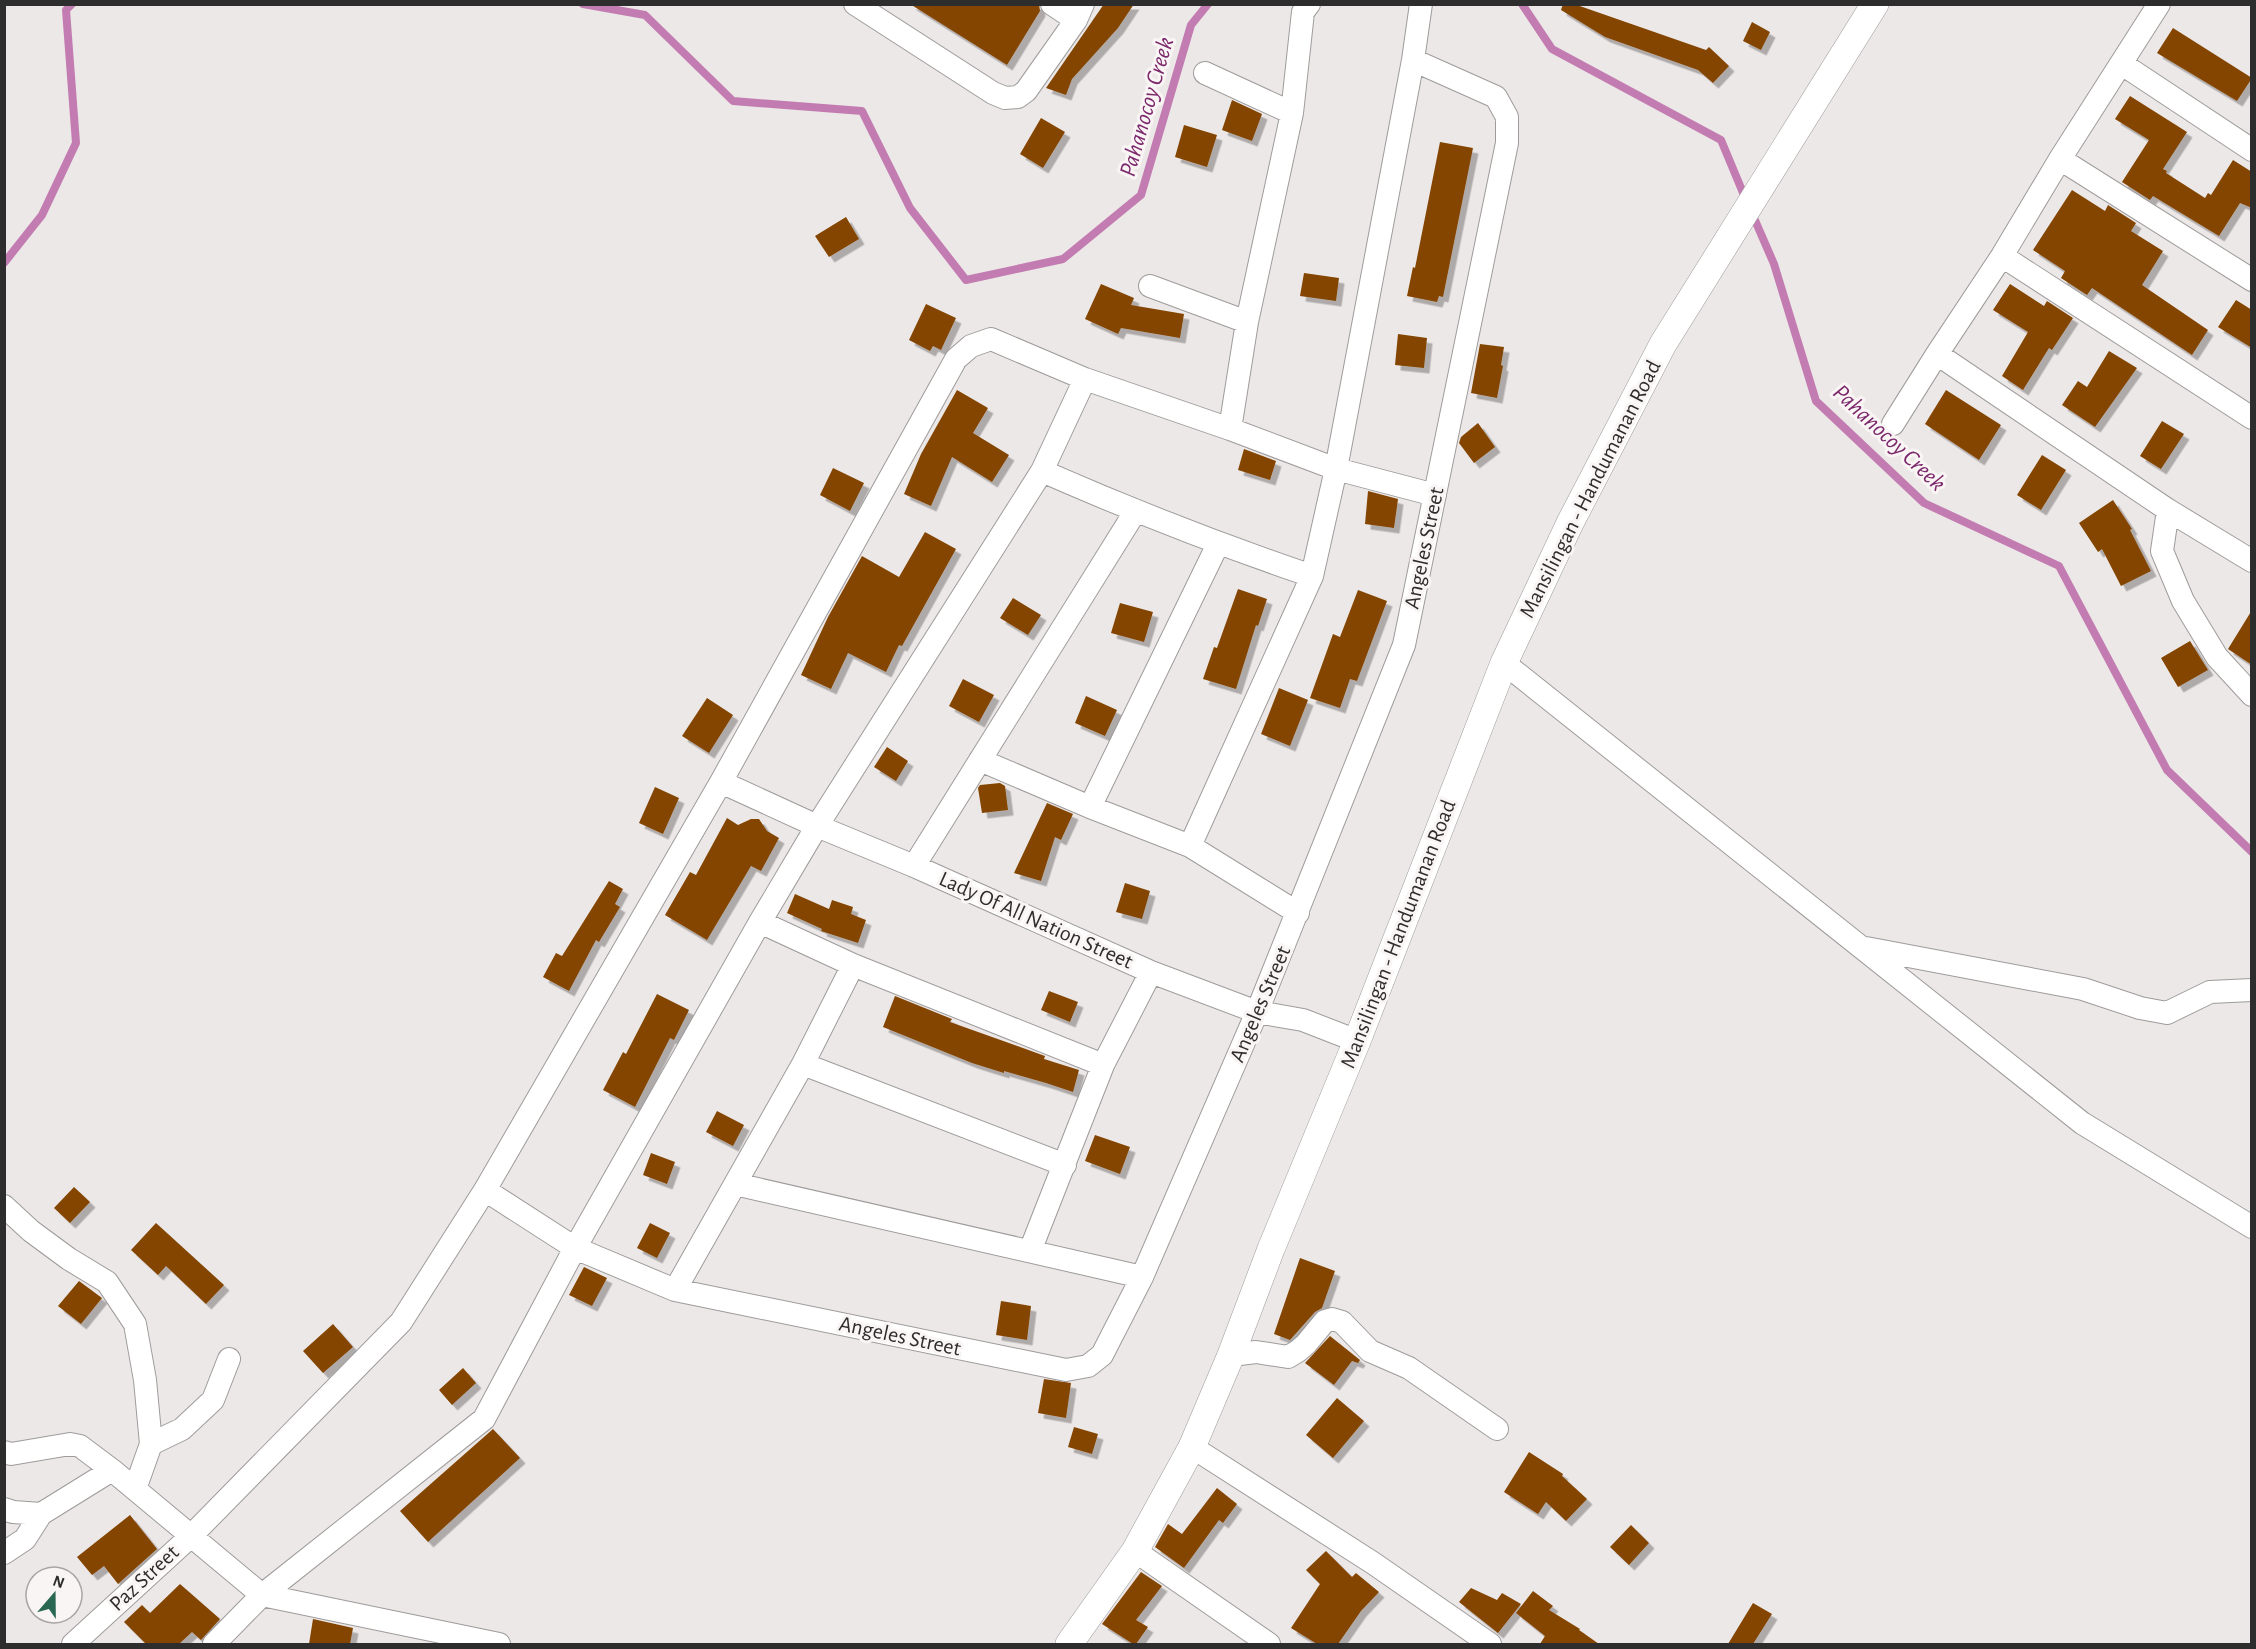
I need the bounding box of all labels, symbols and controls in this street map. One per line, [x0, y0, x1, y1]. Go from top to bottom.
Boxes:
water label: Pahanocoy Creek [1116, 35, 1178, 179]
street label: Mansilingan - Handumanan Road [1515, 357, 1665, 621]
water label: Pahanocoy Creek [1828, 380, 1950, 496]
street label: Angeles Street [1400, 485, 1448, 611]
street label: Mansilingan - Handumanan Road [1337, 797, 1459, 1071]
street label: Lady Of All Nation Street [936, 867, 1136, 973]
street label: Angeles Street [1226, 943, 1294, 1065]
street label: Angeles Street [837, 1312, 963, 1360]
street label: Paz Street [105, 1541, 183, 1615]
north arrow [24, 1565, 84, 1625]
text: N [51, 1572, 67, 1591]

